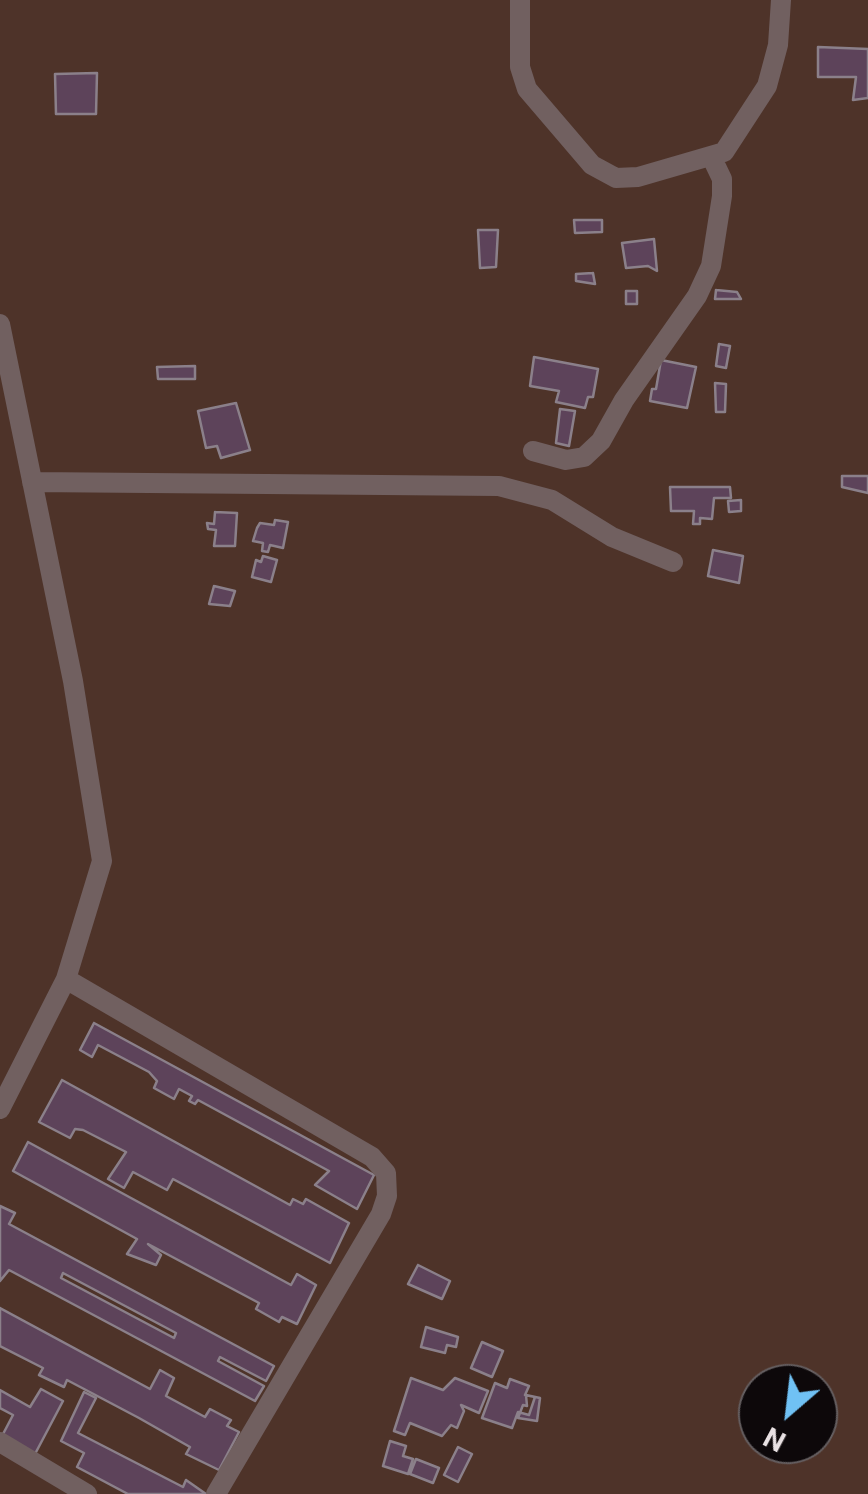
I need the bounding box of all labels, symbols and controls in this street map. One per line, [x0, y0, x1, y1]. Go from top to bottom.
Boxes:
north arrow [738, 1364, 838, 1464]
text: N [758, 1420, 791, 1458]

